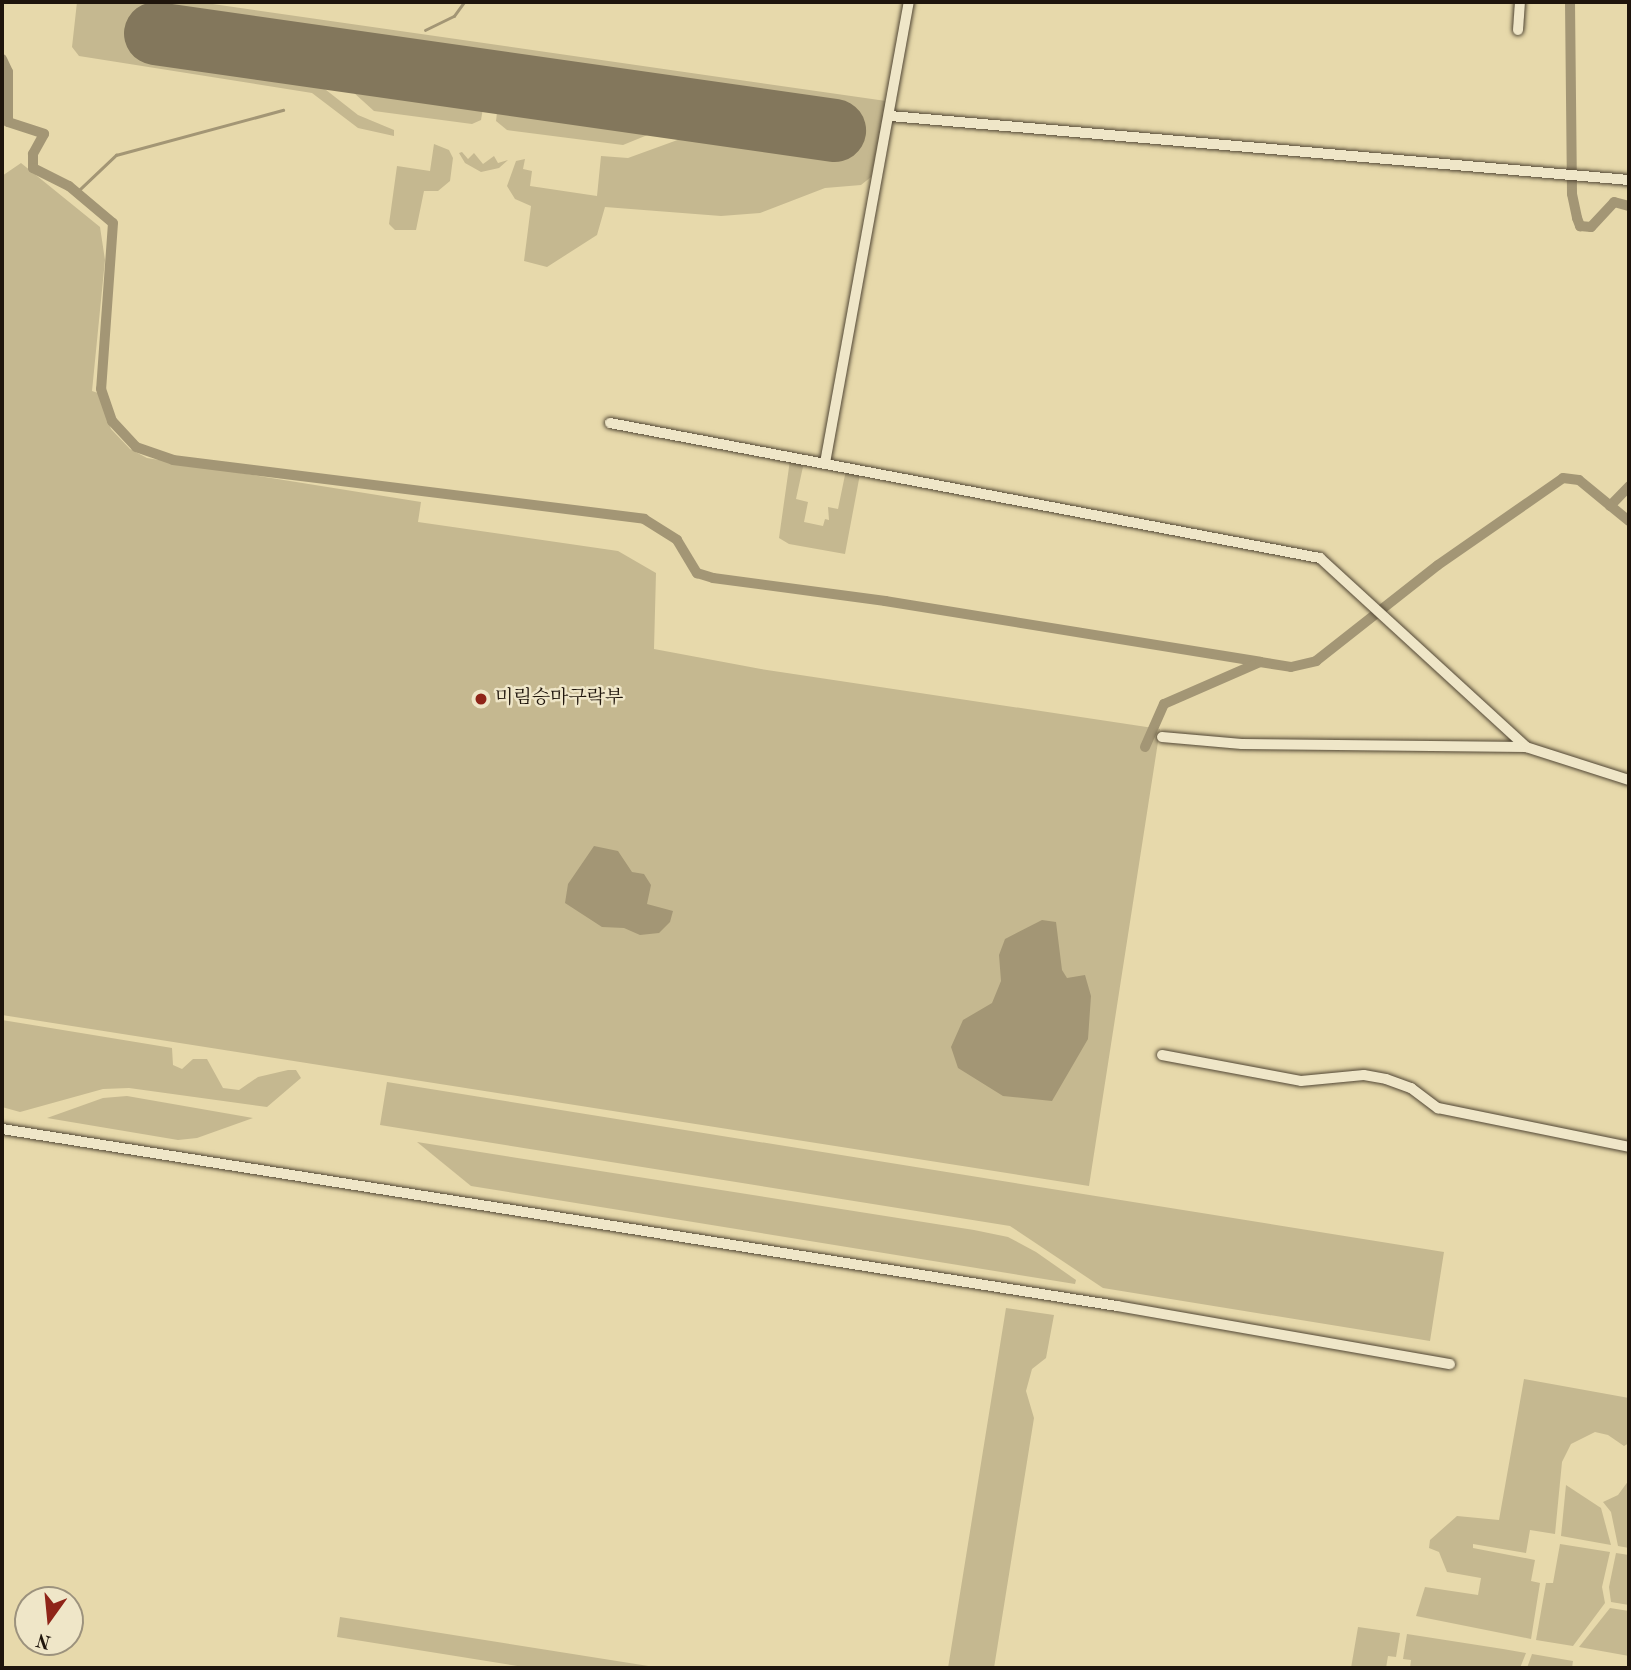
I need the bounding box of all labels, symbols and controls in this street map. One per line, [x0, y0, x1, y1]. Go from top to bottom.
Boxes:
place label: 미림승마구락부 [495, 688, 623, 710]
marker: 미림승마구락부 [473, 691, 489, 707]
north arrow [14, 1586, 84, 1656]
text: N [34, 1629, 53, 1651]

